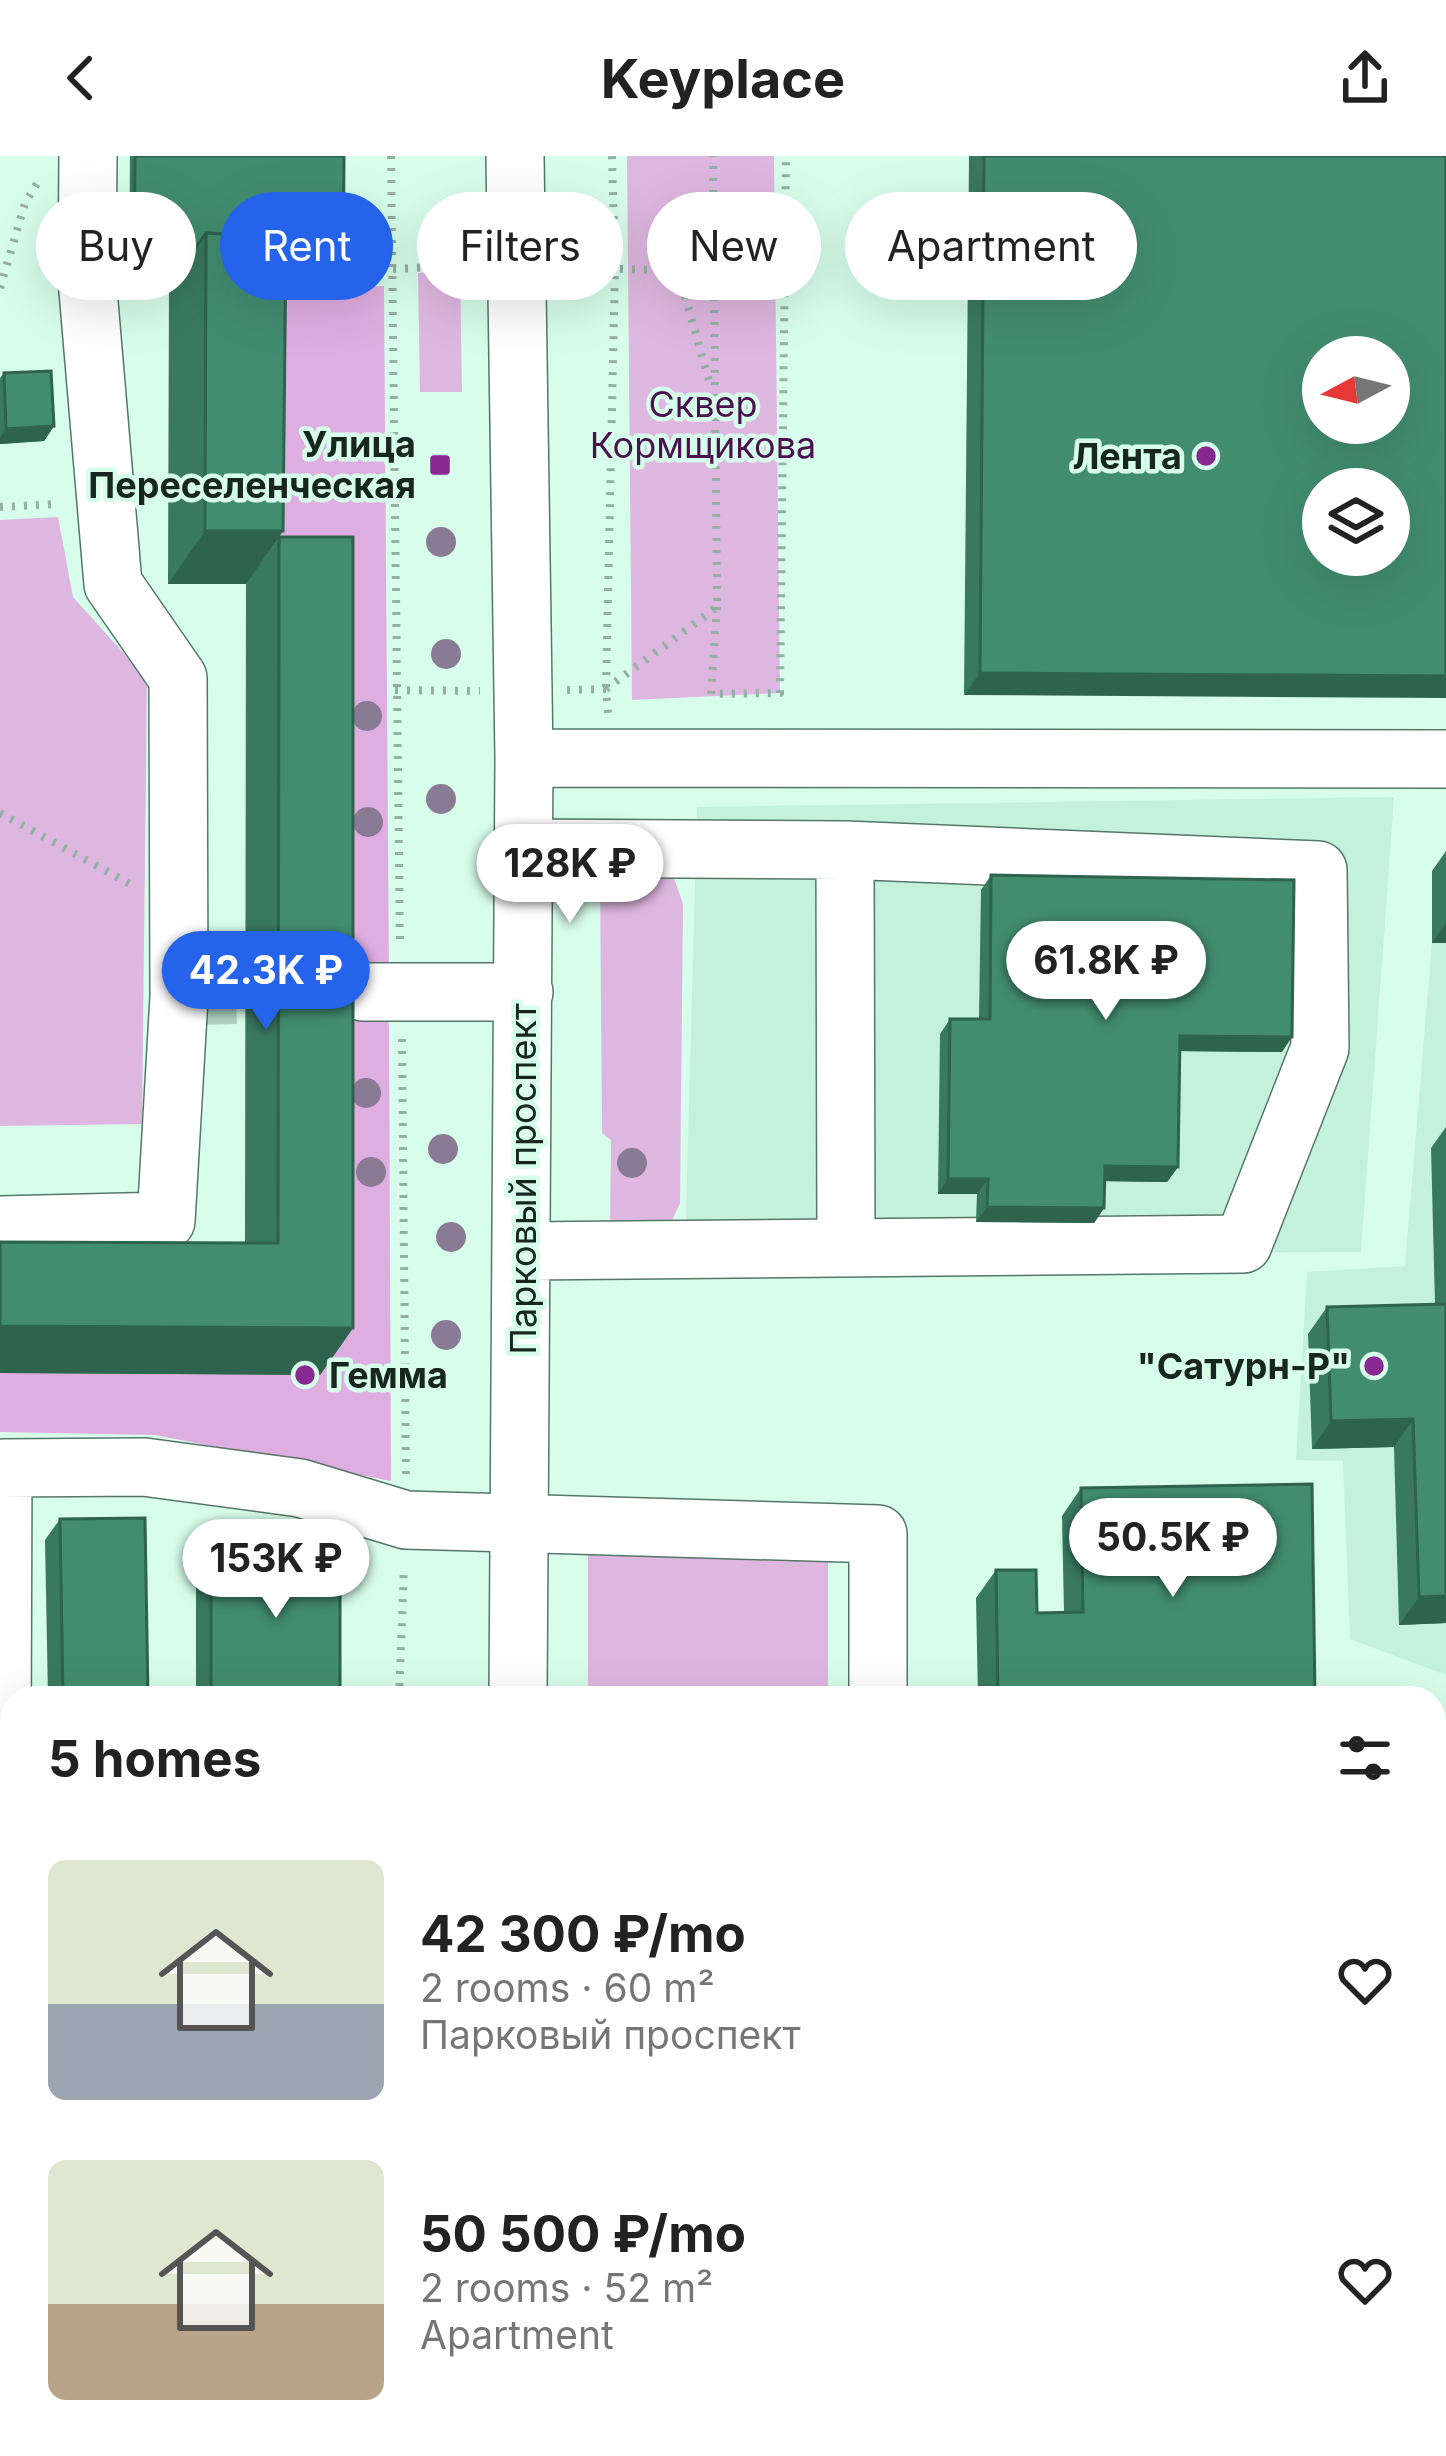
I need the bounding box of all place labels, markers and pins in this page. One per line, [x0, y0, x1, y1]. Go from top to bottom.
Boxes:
place label: Улица Переселенческая [88, 422, 416, 507]
place label: Лента [1072, 434, 1182, 478]
marker: Лента [1193, 443, 1219, 469]
marker: Улица Переселенческая [427, 452, 453, 478]
pin: 128K ₽ [472, 824, 668, 926]
pin: 61.8K ₽ [995, 921, 1217, 1023]
pin: 42.3K ₽ [155, 931, 377, 1033]
place label: "Сатурн-Р" [1137, 1344, 1350, 1388]
place label: Гемма [329, 1353, 448, 1397]
marker: "Сатурн-Р" [1361, 1353, 1387, 1379]
marker: Гемма [292, 1362, 318, 1388]
pin: 50.5K ₽ [1062, 1498, 1284, 1600]
pin: 153K ₽ [178, 1519, 374, 1621]

